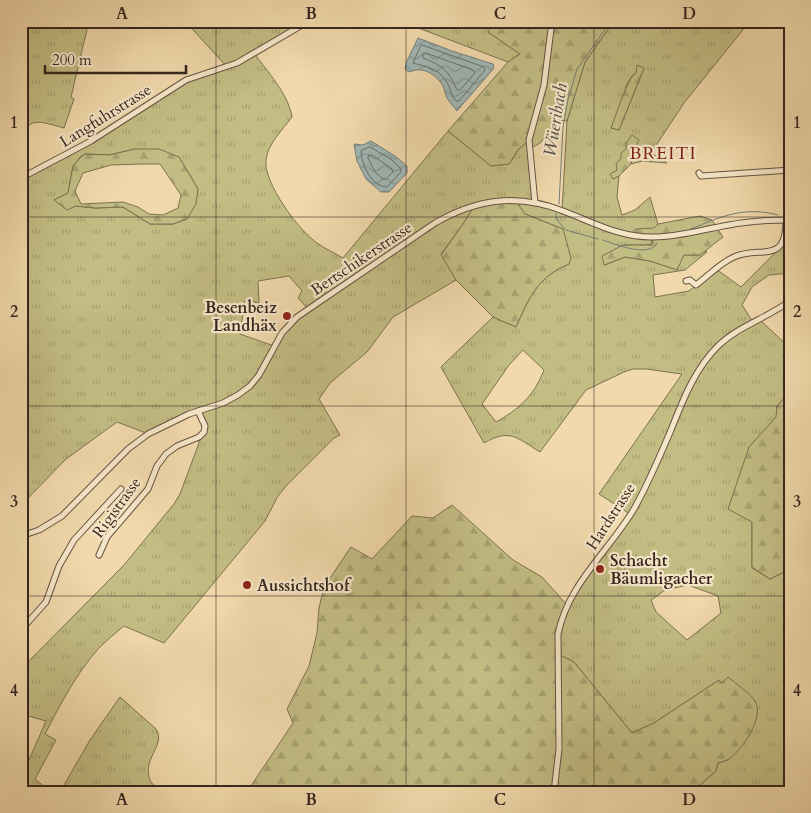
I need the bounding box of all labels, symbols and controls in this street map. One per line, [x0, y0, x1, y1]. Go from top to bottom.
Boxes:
text: A [116, 3, 128, 25]
text: B [305, 3, 317, 25]
text: C [494, 3, 506, 25]
text: D [682, 3, 696, 25]
scale bar [45, 42, 186, 74]
text: 200 m [52, 50, 92, 70]
street label: Langfuhrstrasse [56, 79, 155, 153]
water label: Wüeribach [537, 81, 574, 159]
text: 1 [10, 112, 18, 134]
text: 1 [793, 112, 801, 134]
district label: BREITI [629, 141, 697, 166]
street label: Bertschikerstrasse [307, 217, 417, 301]
place label: Besenbeiz Landhäx [205, 297, 277, 337]
text: 2 [10, 301, 18, 323]
text: 2 [793, 301, 801, 323]
marker: Besenbeiz Landhäx [281, 310, 293, 322]
street label: Rigistrasse [87, 473, 146, 542]
street label: Hardstrasse [581, 479, 641, 554]
text: 3 [10, 491, 18, 513]
text: 3 [793, 491, 801, 513]
place label: Schacht Bäumligacher [610, 550, 713, 590]
marker: Schacht Bäumligacher [594, 563, 606, 575]
place label: Aussichtshof [257, 575, 352, 597]
marker: Aussichtshof [241, 579, 253, 591]
text: 4 [10, 680, 18, 702]
text: 4 [793, 680, 801, 702]
text: A [116, 789, 128, 811]
text: B [305, 789, 317, 811]
text: C [494, 789, 506, 811]
text: D [682, 789, 696, 811]

